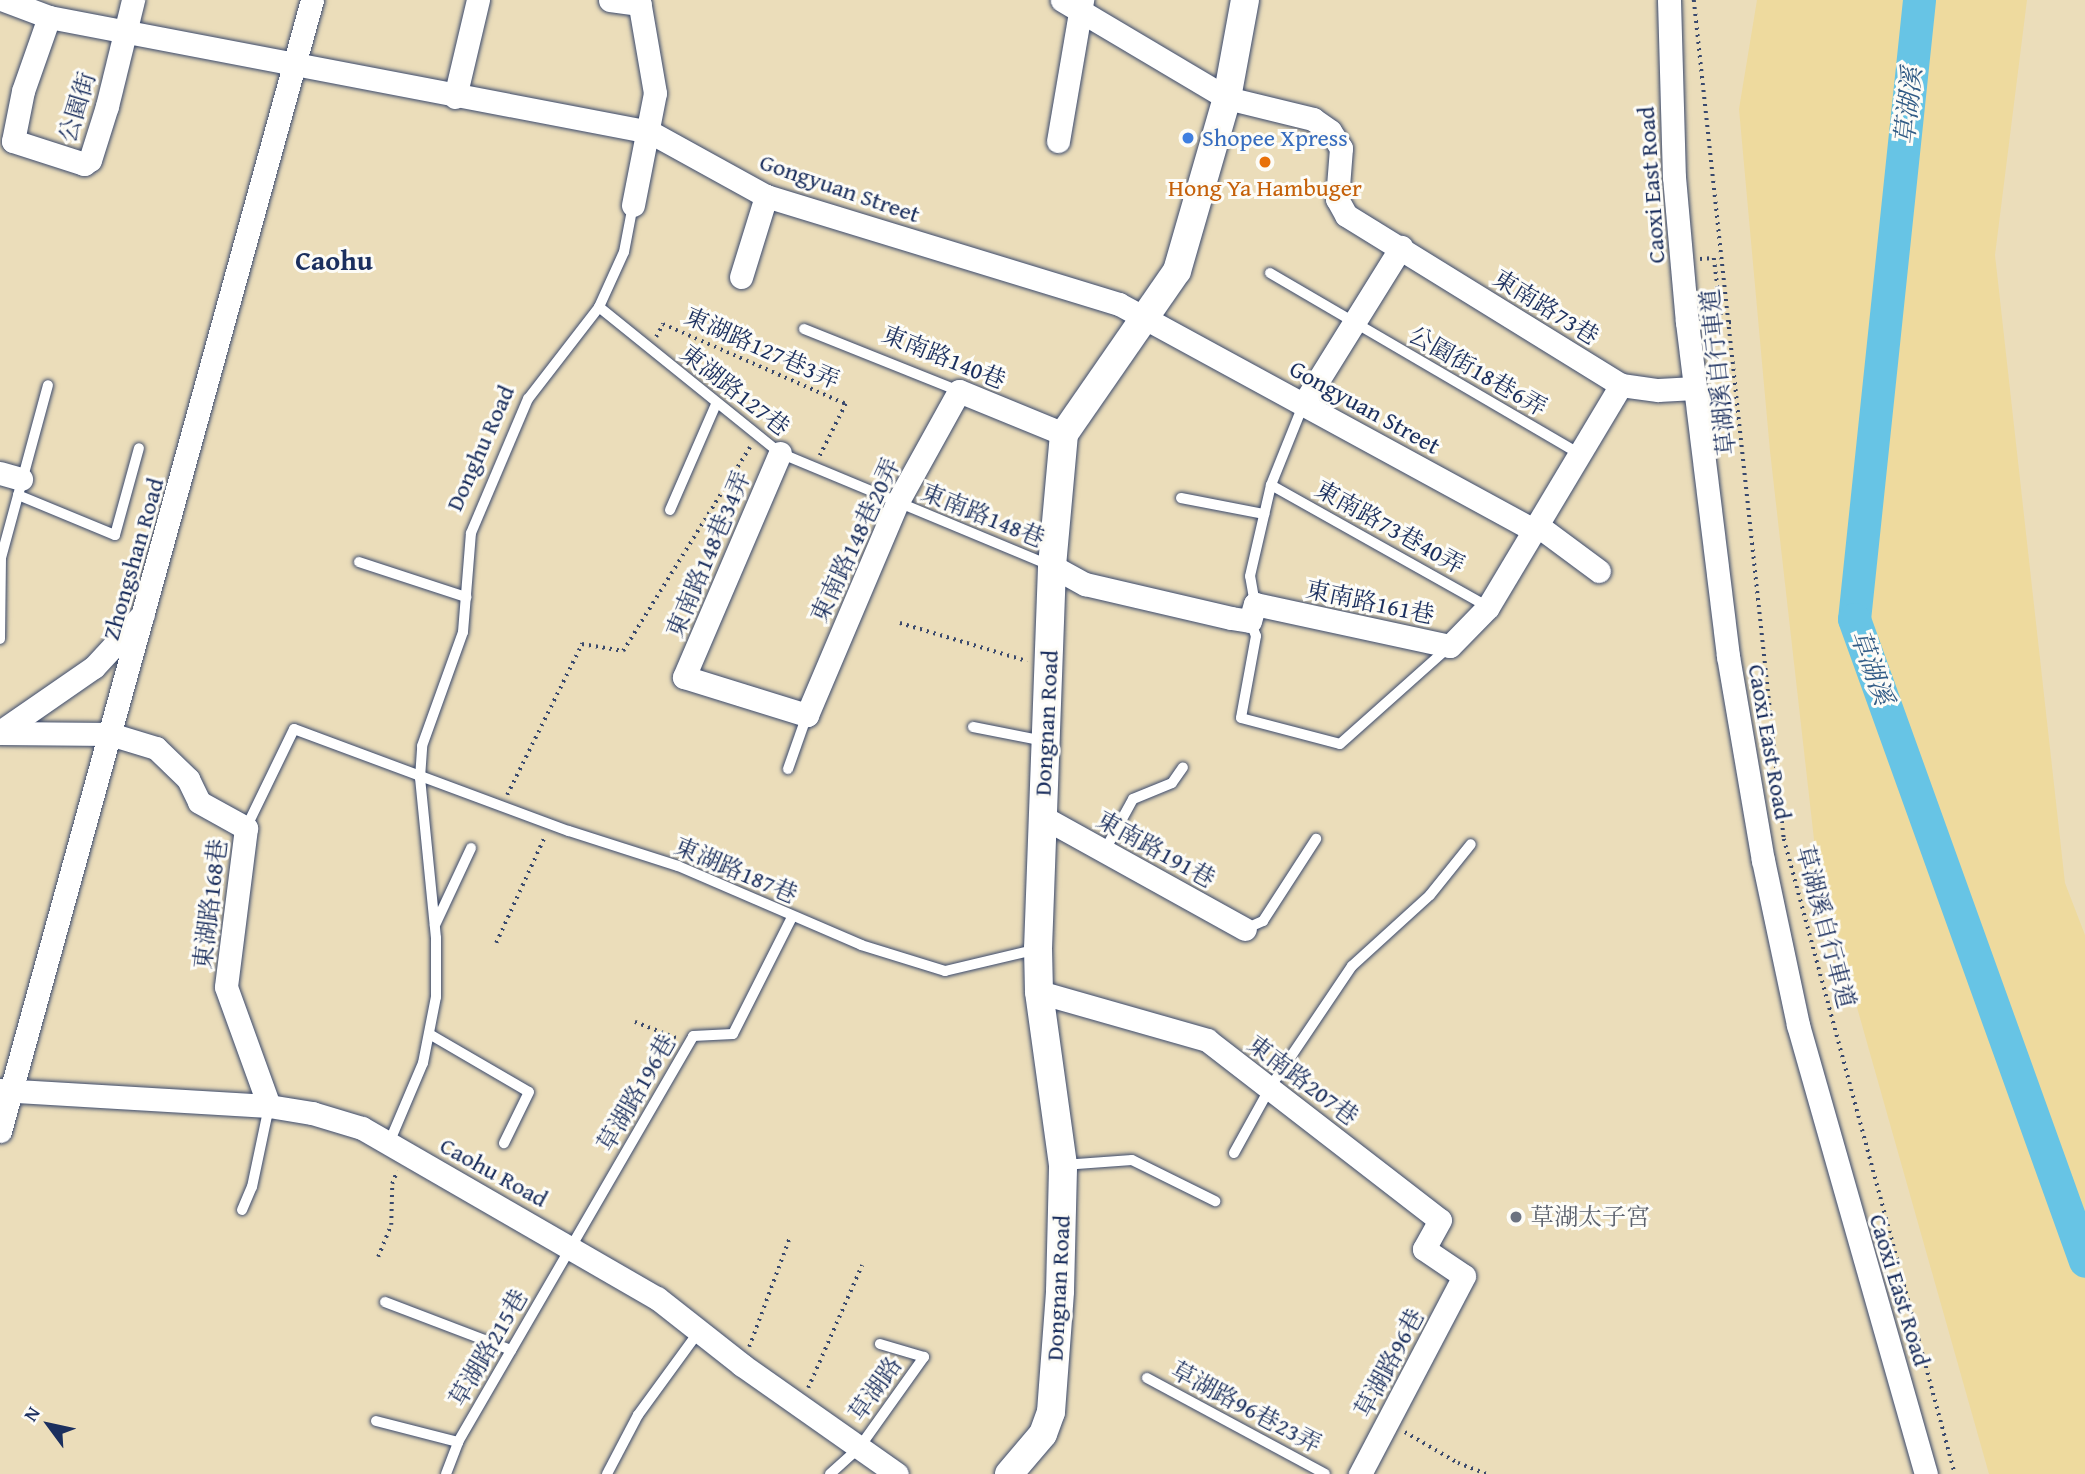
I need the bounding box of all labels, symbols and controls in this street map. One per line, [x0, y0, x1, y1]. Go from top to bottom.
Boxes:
water label: 草湖溪 [1888, 66, 1928, 146]
street label: 公園街 [53, 68, 101, 146]
street label: Caoxi East Road [1631, 105, 1671, 265]
place label: Shopee Xpress [1202, 124, 1348, 152]
marker: Shopee Xpress [1180, 130, 1196, 146]
street label: Gongyuan Street [756, 147, 924, 229]
marker: Hong Ya Hambuger [1257, 154, 1273, 170]
place label: Hong Ya Hambuger [1168, 174, 1362, 202]
district label: Caohu [295, 243, 373, 277]
street label: 東南路73巷 [1488, 263, 1604, 351]
street label: 草湖溪自行車道 [1695, 287, 1741, 457]
street label: 東湖路127巷3弄 [680, 301, 844, 395]
street label: 東南路140巷 [878, 319, 1010, 395]
street label: 公園街18巷6弄 [1404, 320, 1552, 422]
street label: 東湖路127巷 [675, 338, 795, 442]
street label: Gongyuan Street [1285, 354, 1445, 460]
street label: Donghu Road [440, 381, 520, 515]
street label: 東南路148巷20弄 [804, 453, 906, 627]
street label: 東南路148巷34弄 [660, 467, 756, 641]
street label: 東南路73巷40弄 [1310, 474, 1470, 580]
street label: Zhongshan Road [96, 475, 170, 643]
street label: 東南路148巷 [917, 477, 1049, 553]
street label: 東南路161巷 [1303, 574, 1437, 630]
water label: 草湖溪 [1844, 625, 1900, 709]
street label: Dongnan Road [1028, 649, 1064, 797]
street label: Caoxi East Road [1742, 662, 1798, 822]
street label: 東南路191巷 [1092, 805, 1220, 893]
street label: 東湖路187巷 [670, 831, 802, 909]
street label: 東湖路168巷 [188, 837, 232, 971]
street label: 草湖溪自行車道 [1790, 842, 1862, 1012]
street label: 草湖路196巷 [591, 1029, 681, 1157]
street label: 東南路207巷 [1242, 1029, 1364, 1131]
street label: Caohu Road [435, 1131, 553, 1213]
place label: 草湖太子宮 [1530, 1203, 1650, 1231]
marker: 草湖太子宮 [1508, 1209, 1524, 1225]
street label: Caoxi East Road [1863, 1211, 1937, 1369]
street label: Dongnan Road [1040, 1214, 1076, 1362]
street label: 草湖路215巷 [443, 1284, 533, 1412]
street label: 草湖路96巷 [1348, 1304, 1430, 1422]
street label: 草湖路 [843, 1351, 907, 1427]
street label: 草湖路96巷23弄 [1166, 1355, 1326, 1459]
north arrow [14, 1390, 84, 1460]
text: N [16, 1401, 47, 1427]

